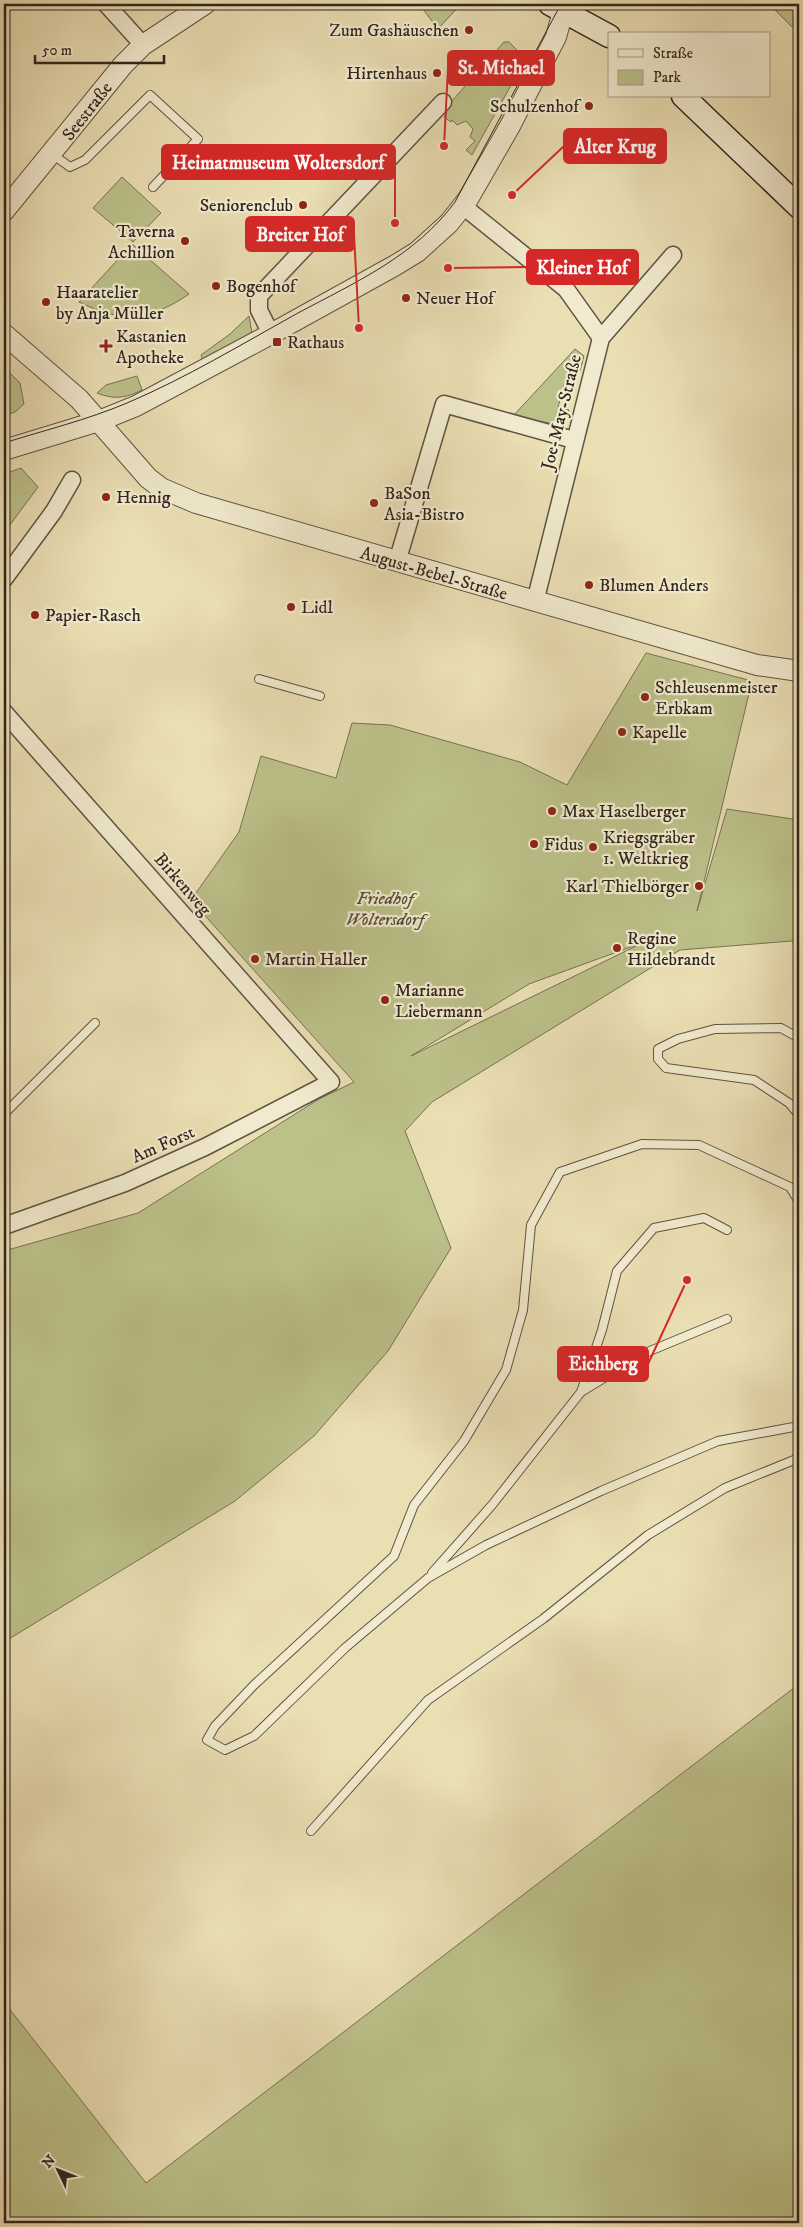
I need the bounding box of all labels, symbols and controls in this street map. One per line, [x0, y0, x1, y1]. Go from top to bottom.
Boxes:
place label: Zum Gashäuschen [329, 20, 460, 42]
marker: Zum Gashäuschen [463, 24, 475, 36]
scale bar [35, 32, 164, 64]
legend [608, 32, 770, 98]
text: 50 m [42, 41, 72, 60]
text: Straße [653, 44, 693, 63]
callout: St. Michael [448, 51, 554, 85]
text: St. Michael [458, 57, 545, 80]
place label: Hirtenhaus [346, 63, 427, 85]
marker: Hirtenhaus [431, 67, 443, 79]
text: Park [653, 68, 682, 87]
street label: Seestraße [58, 78, 118, 146]
place label: Schulzenhof [490, 96, 582, 118]
marker: Schulzenhof [583, 100, 595, 112]
callout: Alter Krug [564, 129, 666, 163]
text: Alter Krug [573, 136, 657, 159]
callout: Heimatmuseum Woltersdorf [162, 145, 395, 179]
text: Heimatmuseum Woltersdorf [172, 152, 388, 175]
place label: Seniorenclub [200, 195, 293, 217]
marker: Seniorenclub [297, 199, 309, 211]
callout: Breiter Hof [246, 217, 354, 251]
place label: Taverna Achillion [108, 221, 176, 264]
text: Breiter Hof [256, 224, 348, 247]
marker: Taverna Achillion [179, 235, 191, 247]
callout: Kleiner Hof [527, 250, 638, 284]
text: Kleiner Hof [536, 257, 632, 280]
place label: Bogenhof [226, 276, 299, 298]
marker: Bogenhof [210, 280, 222, 292]
place label: Haaratelier by Anja Müller [56, 282, 164, 325]
place label: Neuer Hof [416, 288, 497, 310]
marker: Neuer Hof [400, 292, 412, 304]
marker: Haaratelier by Anja Müller [40, 296, 52, 308]
place label: Kastanien Apotheke [116, 326, 187, 369]
place label: Rathaus [287, 332, 344, 354]
marker: Rathaus [271, 336, 283, 348]
marker: Kastanien Apotheke [100, 340, 112, 352]
street label: Joe-May-Straße [537, 352, 587, 474]
place label: BaSon Asia-Bistro [384, 483, 464, 526]
place label: Hennig [116, 487, 171, 509]
marker: Hennig [100, 491, 112, 503]
marker: BaSon Asia-Bistro [368, 497, 380, 509]
street label: August-Bebel-Straße [358, 542, 510, 605]
place label: Blumen Anders [599, 575, 708, 597]
marker: Blumen Anders [583, 579, 595, 591]
place label: Lidl [301, 597, 334, 619]
marker: Lidl [285, 601, 297, 613]
place label: Papier-Rasch [45, 605, 142, 627]
marker: Papier-Rasch [29, 609, 41, 621]
place label: Schleusenmeister Erbkam [655, 677, 778, 720]
marker: Schleusenmeister Erbkam [639, 691, 651, 703]
place label: Kapelle [632, 722, 687, 744]
marker: Kapelle [616, 726, 628, 738]
place label: Max Haselberger [562, 801, 686, 823]
marker: Max Haselberger [546, 805, 558, 817]
place label: Kriegsgräber 1. Weltkrieg [603, 827, 695, 870]
place label: Fidus [544, 834, 583, 856]
marker: Fidus [528, 838, 540, 850]
marker: Kriegsgräber 1. Weltkrieg [587, 841, 599, 853]
street label: Birkenweg [149, 849, 216, 921]
place label: Karl Thielbörger [566, 876, 689, 898]
marker: Karl Thielbörger [693, 880, 705, 892]
park label: Friedhof Woltersdorf [346, 888, 428, 931]
place label: Regine Hildebrandt [627, 928, 716, 971]
marker: Regine Hildebrandt [611, 942, 623, 954]
place label: Martin Haller [265, 949, 367, 971]
marker: Martin Haller [249, 953, 261, 965]
place label: Marianne Liebermann [395, 980, 483, 1023]
marker: Marianne Liebermann [379, 994, 391, 1006]
street label: Am Forst [129, 1121, 198, 1168]
callout: Eichberg [558, 1347, 648, 1381]
text: Eichberg [568, 1353, 639, 1376]
north arrow [32, 2144, 82, 2194]
text: N [39, 2151, 60, 2172]

